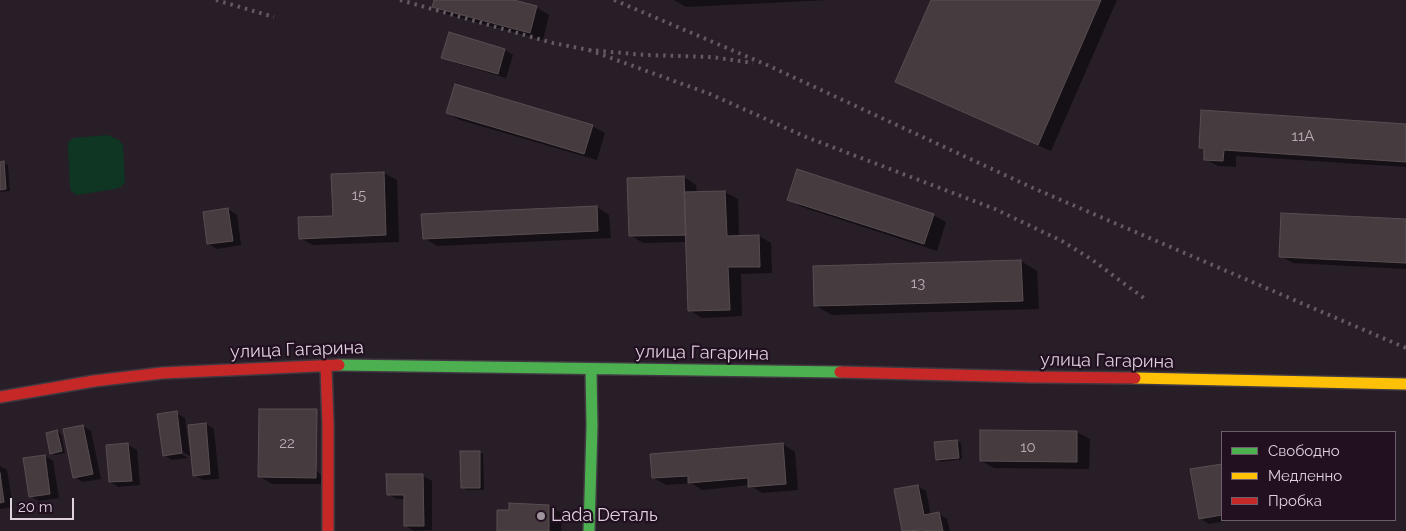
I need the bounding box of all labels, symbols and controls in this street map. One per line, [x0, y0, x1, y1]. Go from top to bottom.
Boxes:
house number: 11А [1292, 127, 1314, 145]
house number: 15 [352, 186, 366, 204]
house number: 13 [911, 274, 925, 292]
street label: улица Гагарина [230, 337, 364, 363]
street label: улица Гагарина [635, 341, 769, 365]
street label: улица Гагарина [1040, 349, 1174, 373]
legend [1221, 431, 1396, 521]
house number: 22 [279, 434, 295, 452]
house number: 10 [1020, 438, 1036, 456]
text: Свободно [1268, 442, 1340, 460]
text: Медленно [1268, 467, 1342, 485]
scale bar [12, 488, 76, 520]
text: Пробка [1268, 492, 1322, 510]
text: 20 m [18, 498, 53, 516]
place label: Lada Dеталь [551, 505, 658, 527]
marker: Lada Dеталь [535, 510, 547, 522]

